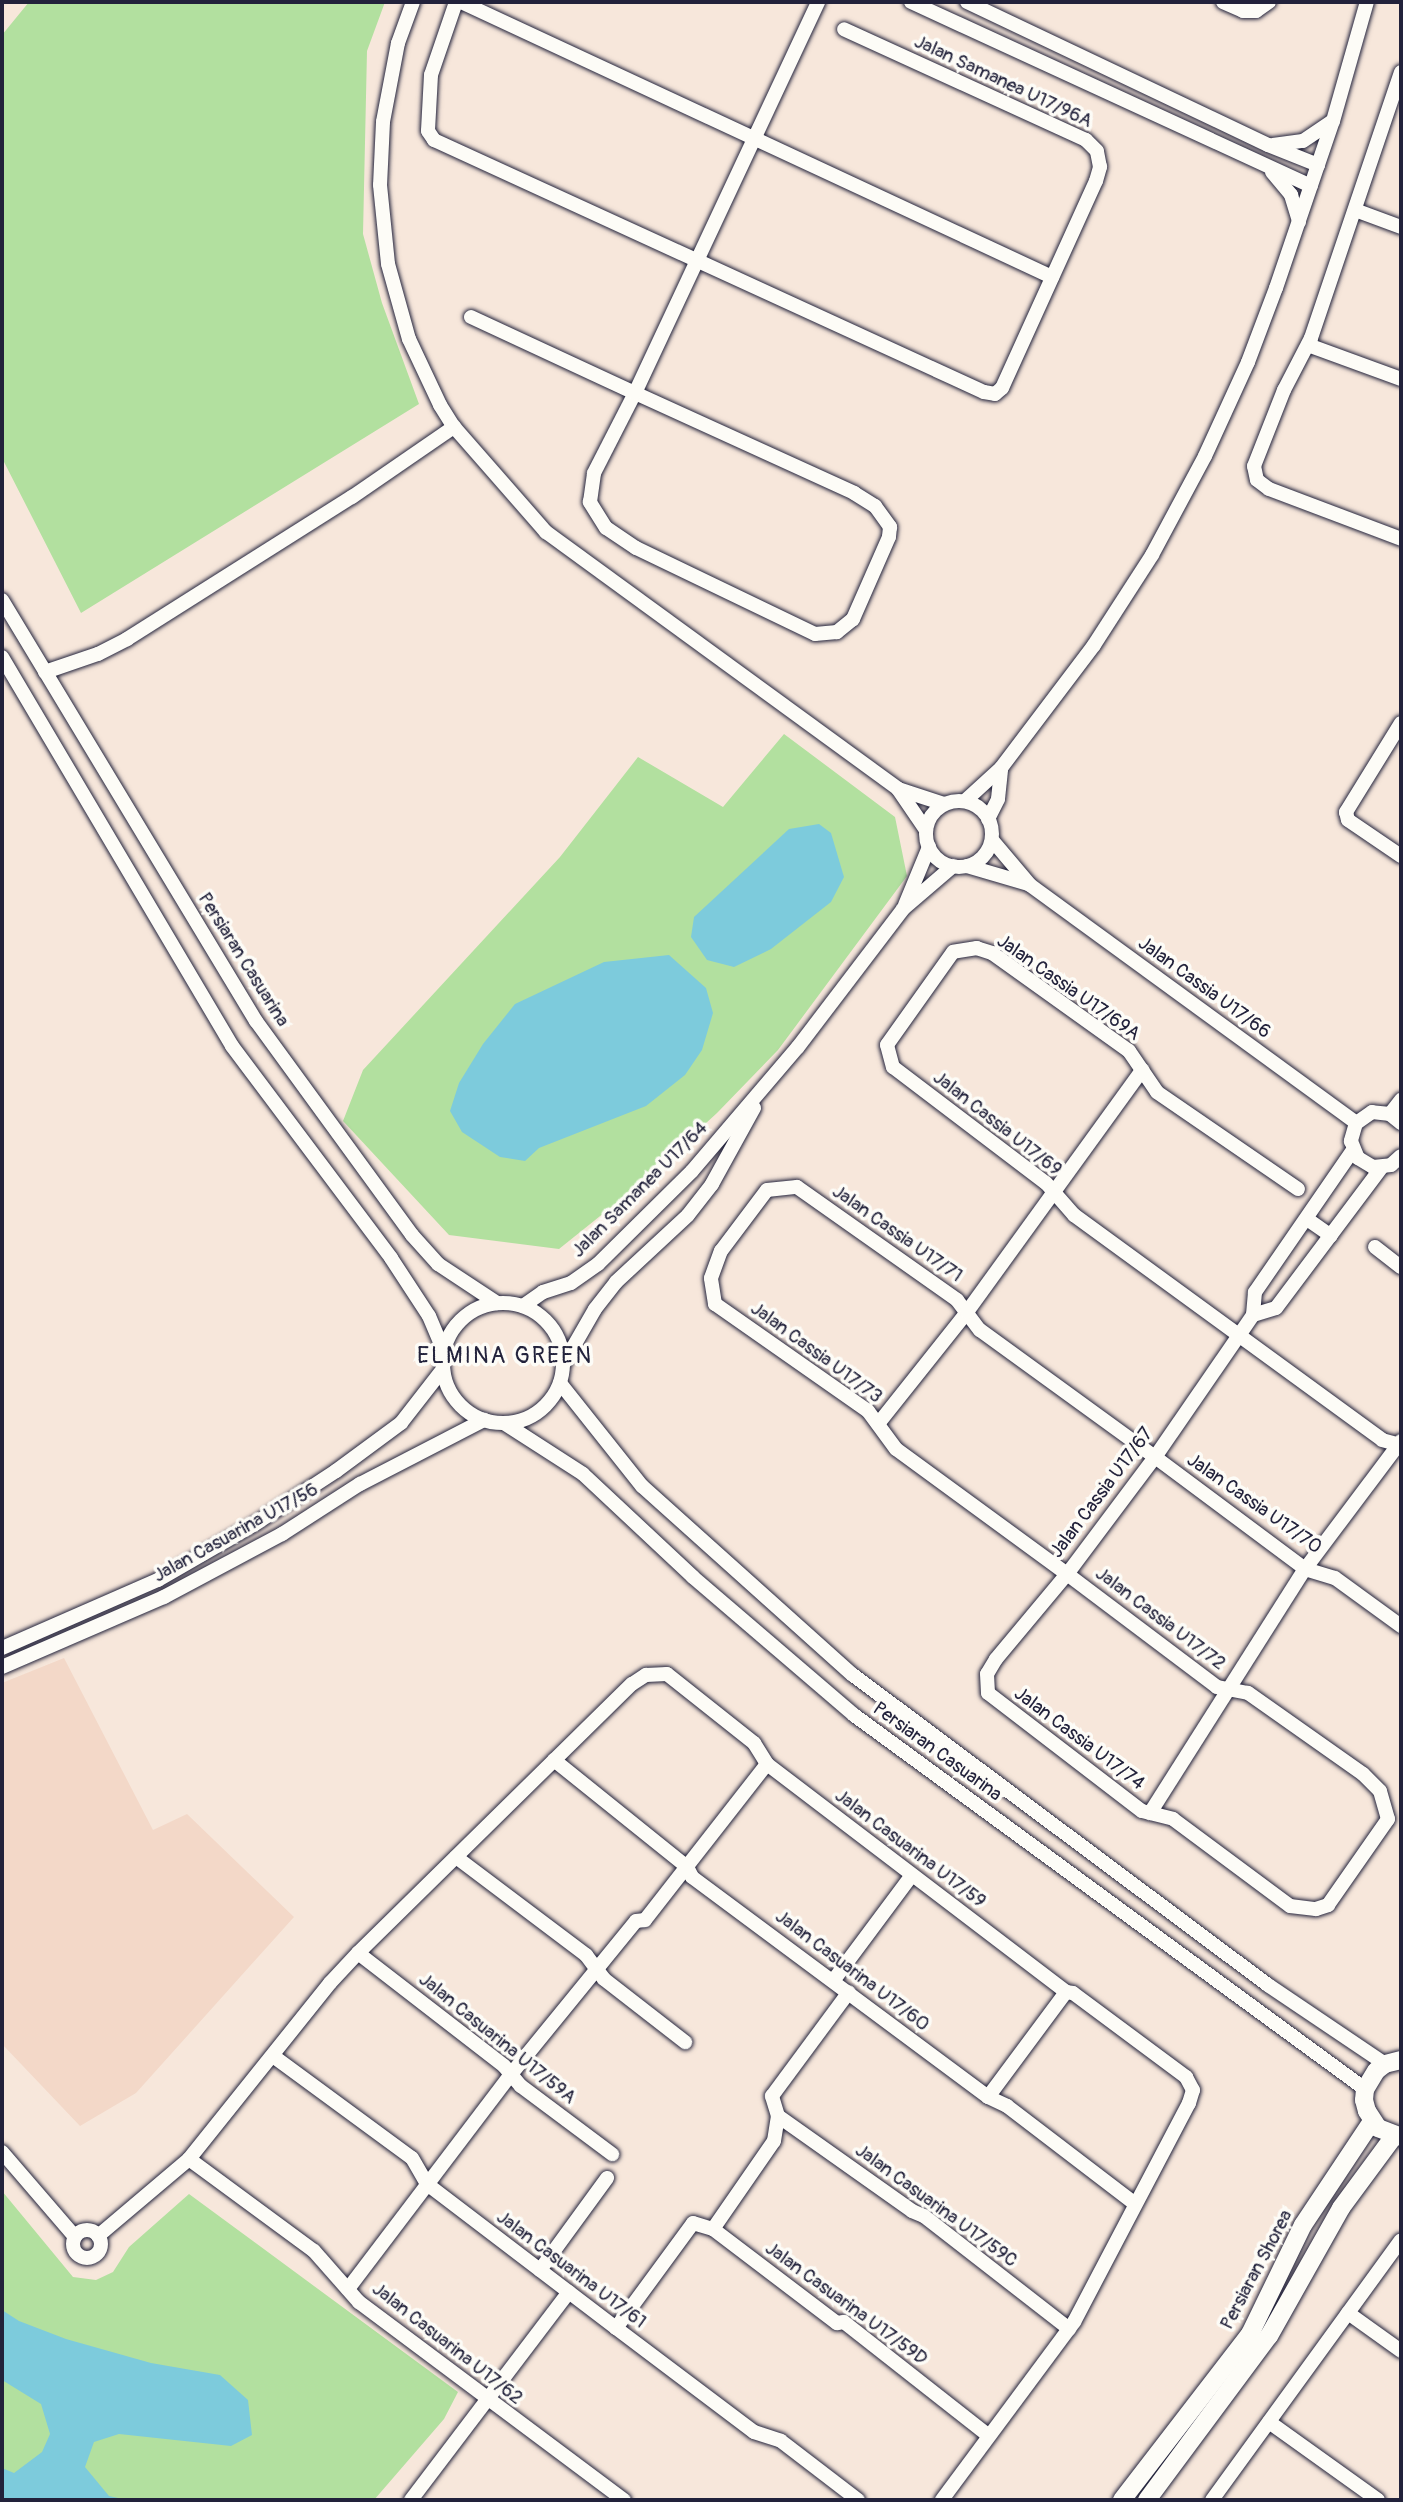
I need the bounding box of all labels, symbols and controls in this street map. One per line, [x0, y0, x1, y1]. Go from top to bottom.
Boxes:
street label: Jalan Samanea U17/96A [910, 31, 1096, 133]
street label: Persiaran Casuarina [193, 889, 293, 1031]
street label: Jalan Cassia U17/69A [992, 930, 1144, 1046]
street label: Jalan Cassia U17/66 [1133, 932, 1275, 1044]
street label: Jalan Cassia U17/69 [928, 1067, 1066, 1181]
street label: Jalan Samanea U17/64 [567, 1117, 713, 1263]
street label: Jalan Cassia U17/71 [827, 1181, 967, 1287]
street label: Jalan Cassia U17/73 [746, 1298, 886, 1408]
district label: ELMINA GREEN [419, 1342, 591, 1370]
street label: Jalan Cassia U17/67 [1046, 1423, 1158, 1563]
street label: Jalan Cassia U17/70 [1182, 1449, 1326, 1559]
street label: Jalan Casuarina U17/56 [150, 1478, 322, 1588]
street label: Jalan Cassia U17/72 [1090, 1563, 1230, 1675]
street label: Jalan Cassia U17/74 [1009, 1683, 1149, 1795]
street label: Persiaran Casuarina [868, 1698, 1006, 1806]
street label: Jalan Casuarina U17/59 [830, 1785, 990, 1913]
street label: Jalan Casuarina U17/60 [770, 1906, 934, 2036]
street label: Jalan Casuarina U17/59A [414, 1969, 580, 2109]
street label: Jalan Casuarina U17/59C [850, 2139, 1022, 2273]
street label: Jalan Casuarina U17/61 [492, 2206, 650, 2334]
street label: Persiaran Shorea [1216, 2206, 1298, 2334]
street label: Jalan Casuarina U17/59D [760, 2237, 932, 2371]
street label: Jalan Casuarina U17/62 [367, 2278, 527, 2410]

